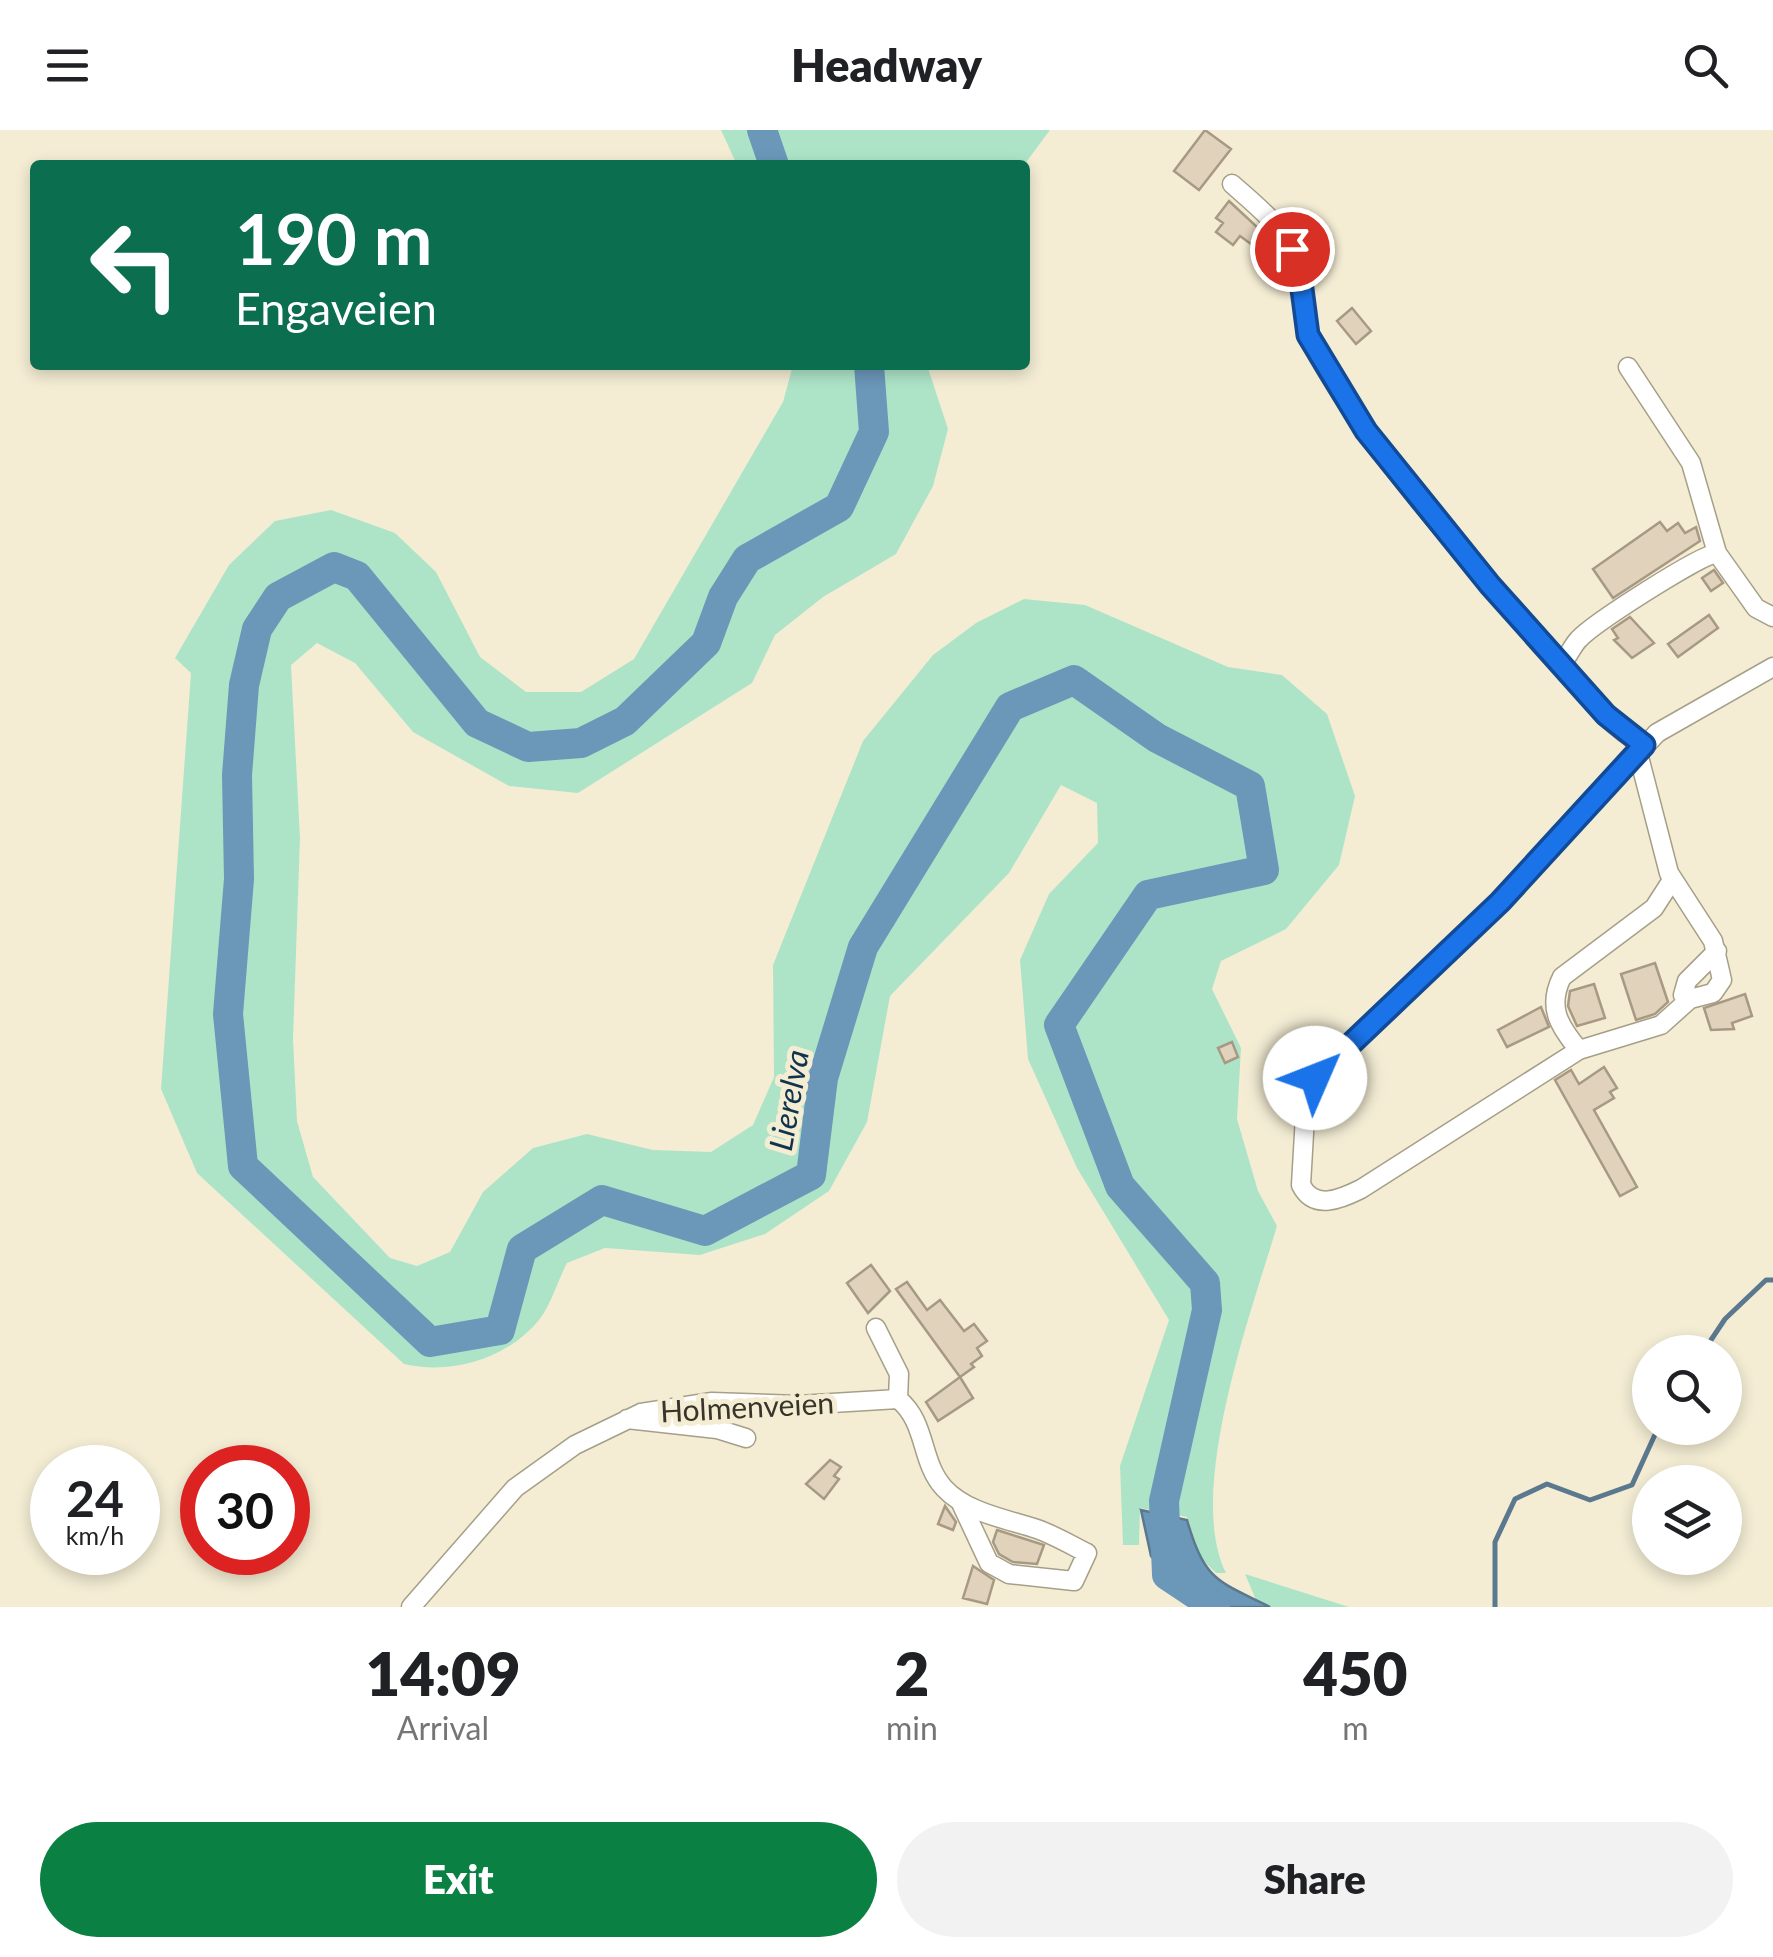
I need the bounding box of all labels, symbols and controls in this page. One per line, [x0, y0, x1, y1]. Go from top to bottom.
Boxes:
icon: menu [40, 38, 95, 93]
text: Headway [791, 38, 982, 92]
icon: search [1678, 38, 1733, 93]
text: 190 m [235, 196, 432, 280]
icon: left [70, 200, 200, 330]
pin [1250, 207, 1335, 292]
icon: arrive [1265, 222, 1320, 277]
text: Engaveien [235, 281, 437, 335]
position arrow [1263, 1026, 1367, 1130]
water label: Lierelva [760, 1046, 816, 1154]
map controls [1632, 1335, 1742, 1575]
button: search [1632, 1335, 1742, 1445]
street label: Holmenveien [659, 1383, 835, 1429]
speed limit sign: 30 [180, 1445, 310, 1575]
button: layers [1632, 1465, 1742, 1575]
text: 24 [66, 1468, 124, 1528]
text: km/h [66, 1520, 124, 1550]
text: 14:09 [365, 1637, 521, 1709]
text: 2 [894, 1637, 929, 1709]
text: 450 [1303, 1637, 1408, 1709]
text: Arrival [397, 1708, 489, 1747]
text: min [886, 1708, 938, 1747]
text: m [1342, 1708, 1369, 1747]
button: Exit [40, 1822, 877, 1937]
button: Share [897, 1822, 1733, 1937]

